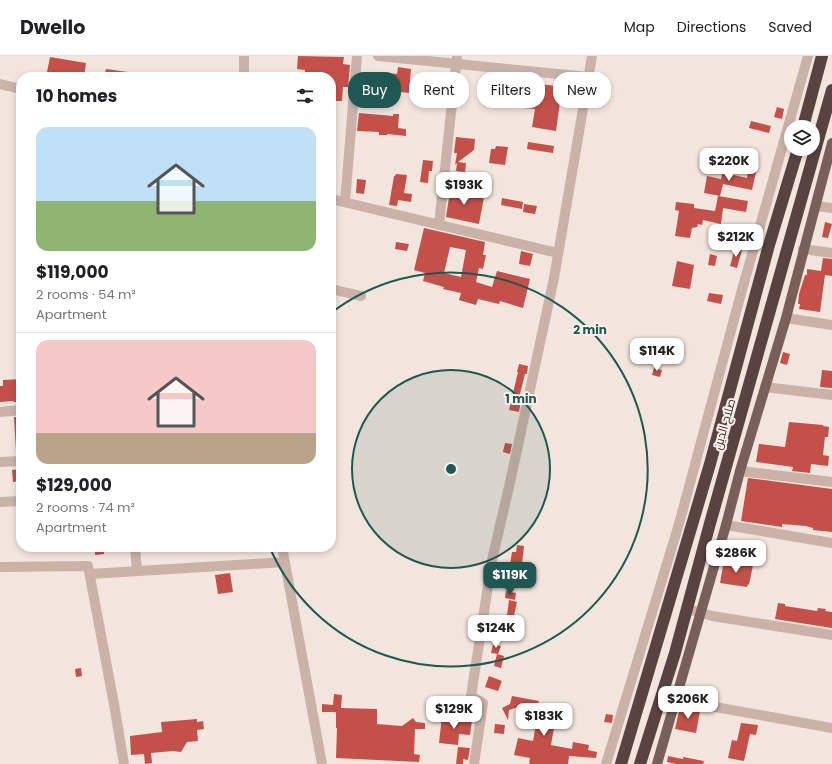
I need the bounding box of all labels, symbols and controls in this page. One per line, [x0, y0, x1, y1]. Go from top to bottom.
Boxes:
text: Dwello [20, 14, 85, 41]
text: Map [624, 17, 655, 37]
text: Directions [677, 17, 746, 37]
text: Saved [768, 17, 812, 37]
chip: Buy [348, 72, 401, 108]
chip: Rent [409, 72, 469, 108]
chip: Filters [477, 72, 545, 108]
chip: New [553, 72, 611, 108]
text: 10 homes [36, 84, 117, 108]
icon: filters [294, 85, 316, 107]
map controls [784, 120, 820, 156]
button: layers [784, 120, 820, 156]
pin: $220K [701, 148, 757, 182]
text: $220K [709, 151, 749, 170]
icon: home [140, 153, 212, 225]
pin: $193K [436, 172, 492, 206]
text: $193K [445, 175, 483, 194]
pin: $212K [708, 224, 764, 258]
text: $212K [717, 227, 755, 246]
text: $119,000 [36, 260, 109, 284]
text: 2 rooms · 54 m² [36, 285, 136, 304]
text: Apartment [36, 305, 106, 324]
text: 2 min [573, 321, 607, 338]
pin: $114K [629, 338, 685, 372]
text: $114K [639, 341, 675, 360]
icon: home [140, 366, 212, 438]
text: 1 min [505, 390, 537, 407]
street label: صلاح الدين [709, 396, 739, 452]
centre of rings [444, 462, 458, 476]
text: $129,000 [36, 473, 112, 497]
text: 2 rooms · 74 m² [36, 498, 135, 517]
text: Apartment [36, 518, 106, 537]
pin: $286K [708, 540, 764, 574]
text: $286K [715, 543, 757, 562]
pin: $119K [482, 562, 538, 596]
text: $119K [492, 565, 528, 584]
pin: $124K [468, 615, 524, 649]
text: $124K [477, 618, 515, 637]
pin: $206K [660, 686, 716, 720]
text: $206K [667, 689, 709, 708]
pin: $129K [426, 696, 482, 730]
text: $129K [435, 699, 473, 718]
pin: $183K [516, 703, 572, 737]
text: $183K [525, 706, 563, 725]

